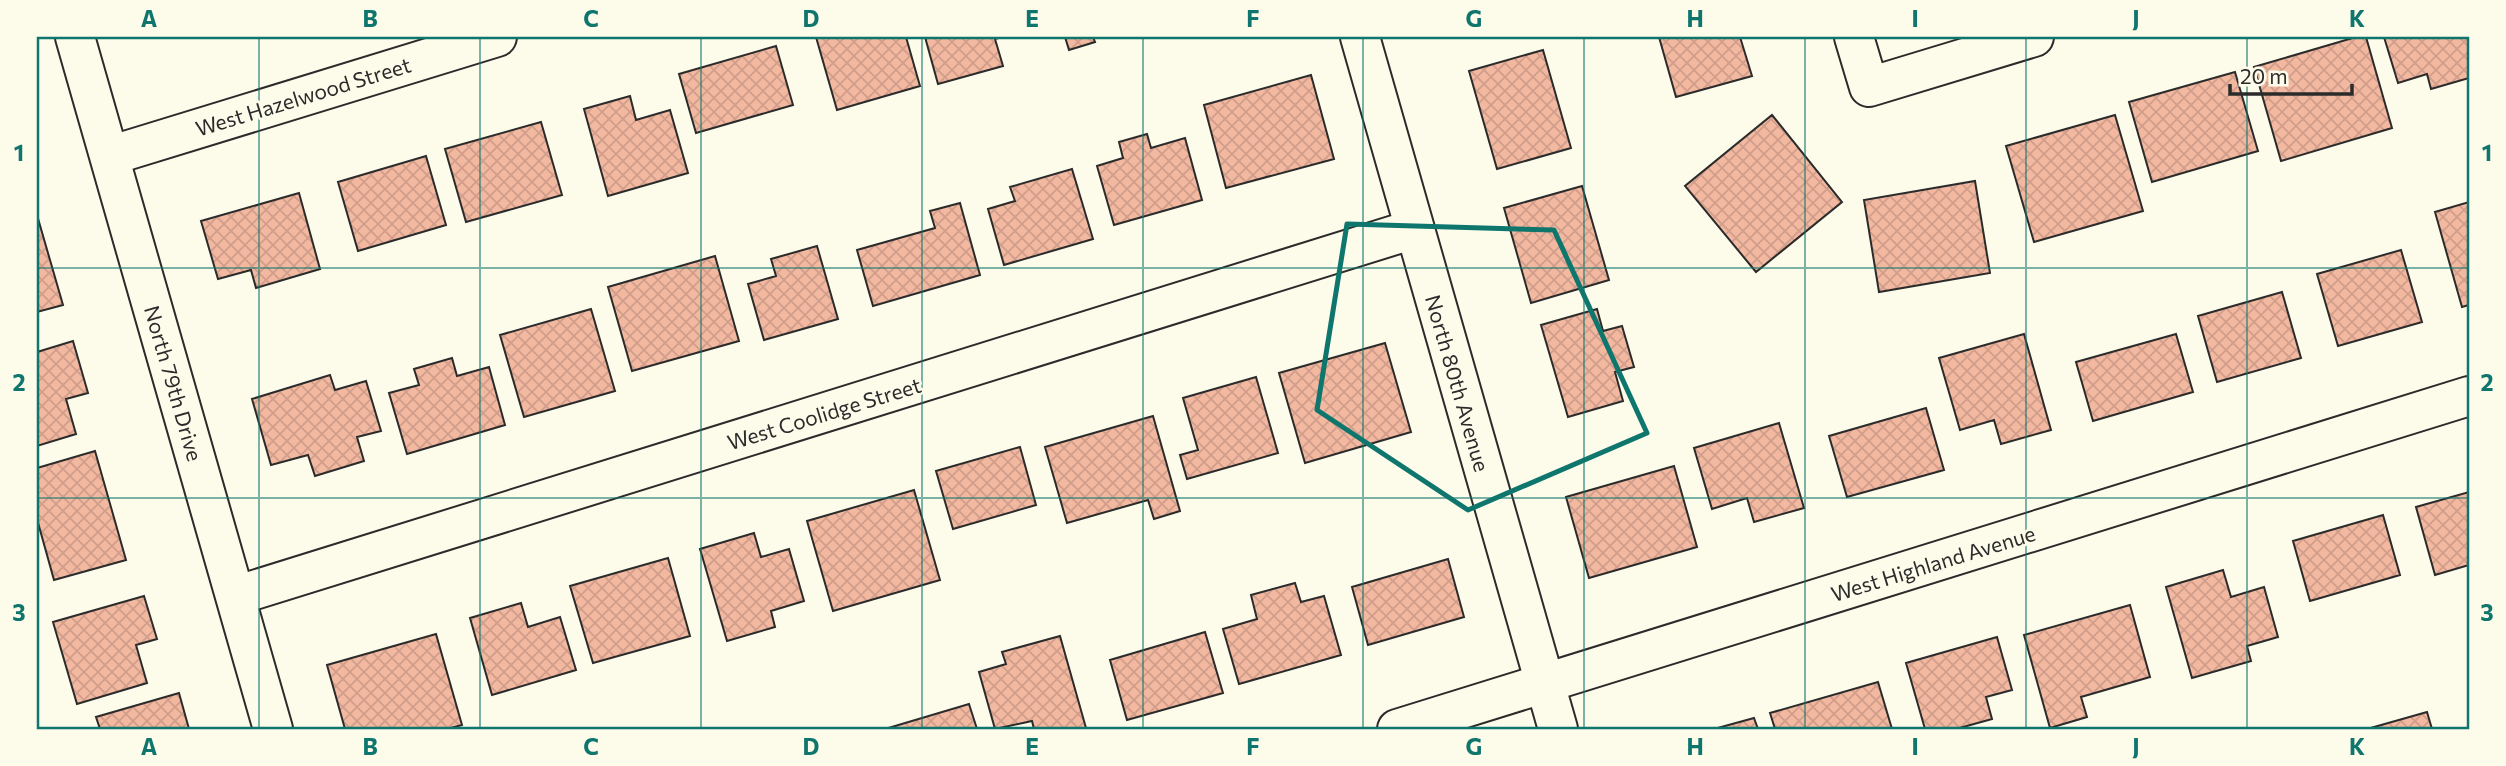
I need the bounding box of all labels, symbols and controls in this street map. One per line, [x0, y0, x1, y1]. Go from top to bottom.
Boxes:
text: A [141, 4, 158, 32]
text: B [362, 4, 378, 32]
text: C [583, 4, 599, 32]
text: D [803, 4, 820, 32]
text: E [1025, 4, 1039, 32]
text: F [1246, 4, 1260, 32]
text: G [1466, 4, 1482, 32]
text: H [1686, 4, 1704, 32]
text: I [1911, 4, 1919, 32]
text: J [2132, 4, 2140, 32]
text: K [2349, 4, 2365, 32]
street label: West Hazelwood Street [192, 51, 414, 141]
scale bar [2230, 52, 2352, 96]
text: 20 m [2240, 63, 2288, 88]
text: 1 [14, 138, 24, 166]
text: 1 [2482, 138, 2492, 166]
street label: North 80th Avenue [1421, 292, 1495, 474]
street label: North 79th Drive [140, 302, 208, 464]
text: 2 [12, 368, 26, 396]
text: 2 [2480, 368, 2494, 396]
street label: West Coolidge Street [724, 372, 924, 454]
street label: West Highland Avenue [1828, 520, 2038, 606]
text: 3 [12, 598, 26, 626]
text: 3 [2480, 598, 2494, 626]
text: A [141, 732, 158, 760]
text: B [362, 732, 378, 760]
text: C [583, 732, 599, 760]
text: D [803, 732, 820, 760]
text: E [1025, 732, 1039, 760]
text: F [1246, 732, 1260, 760]
text: G [1466, 732, 1482, 760]
text: H [1686, 732, 1704, 760]
text: I [1911, 732, 1919, 760]
text: J [2132, 732, 2140, 760]
text: K [2349, 732, 2365, 760]

